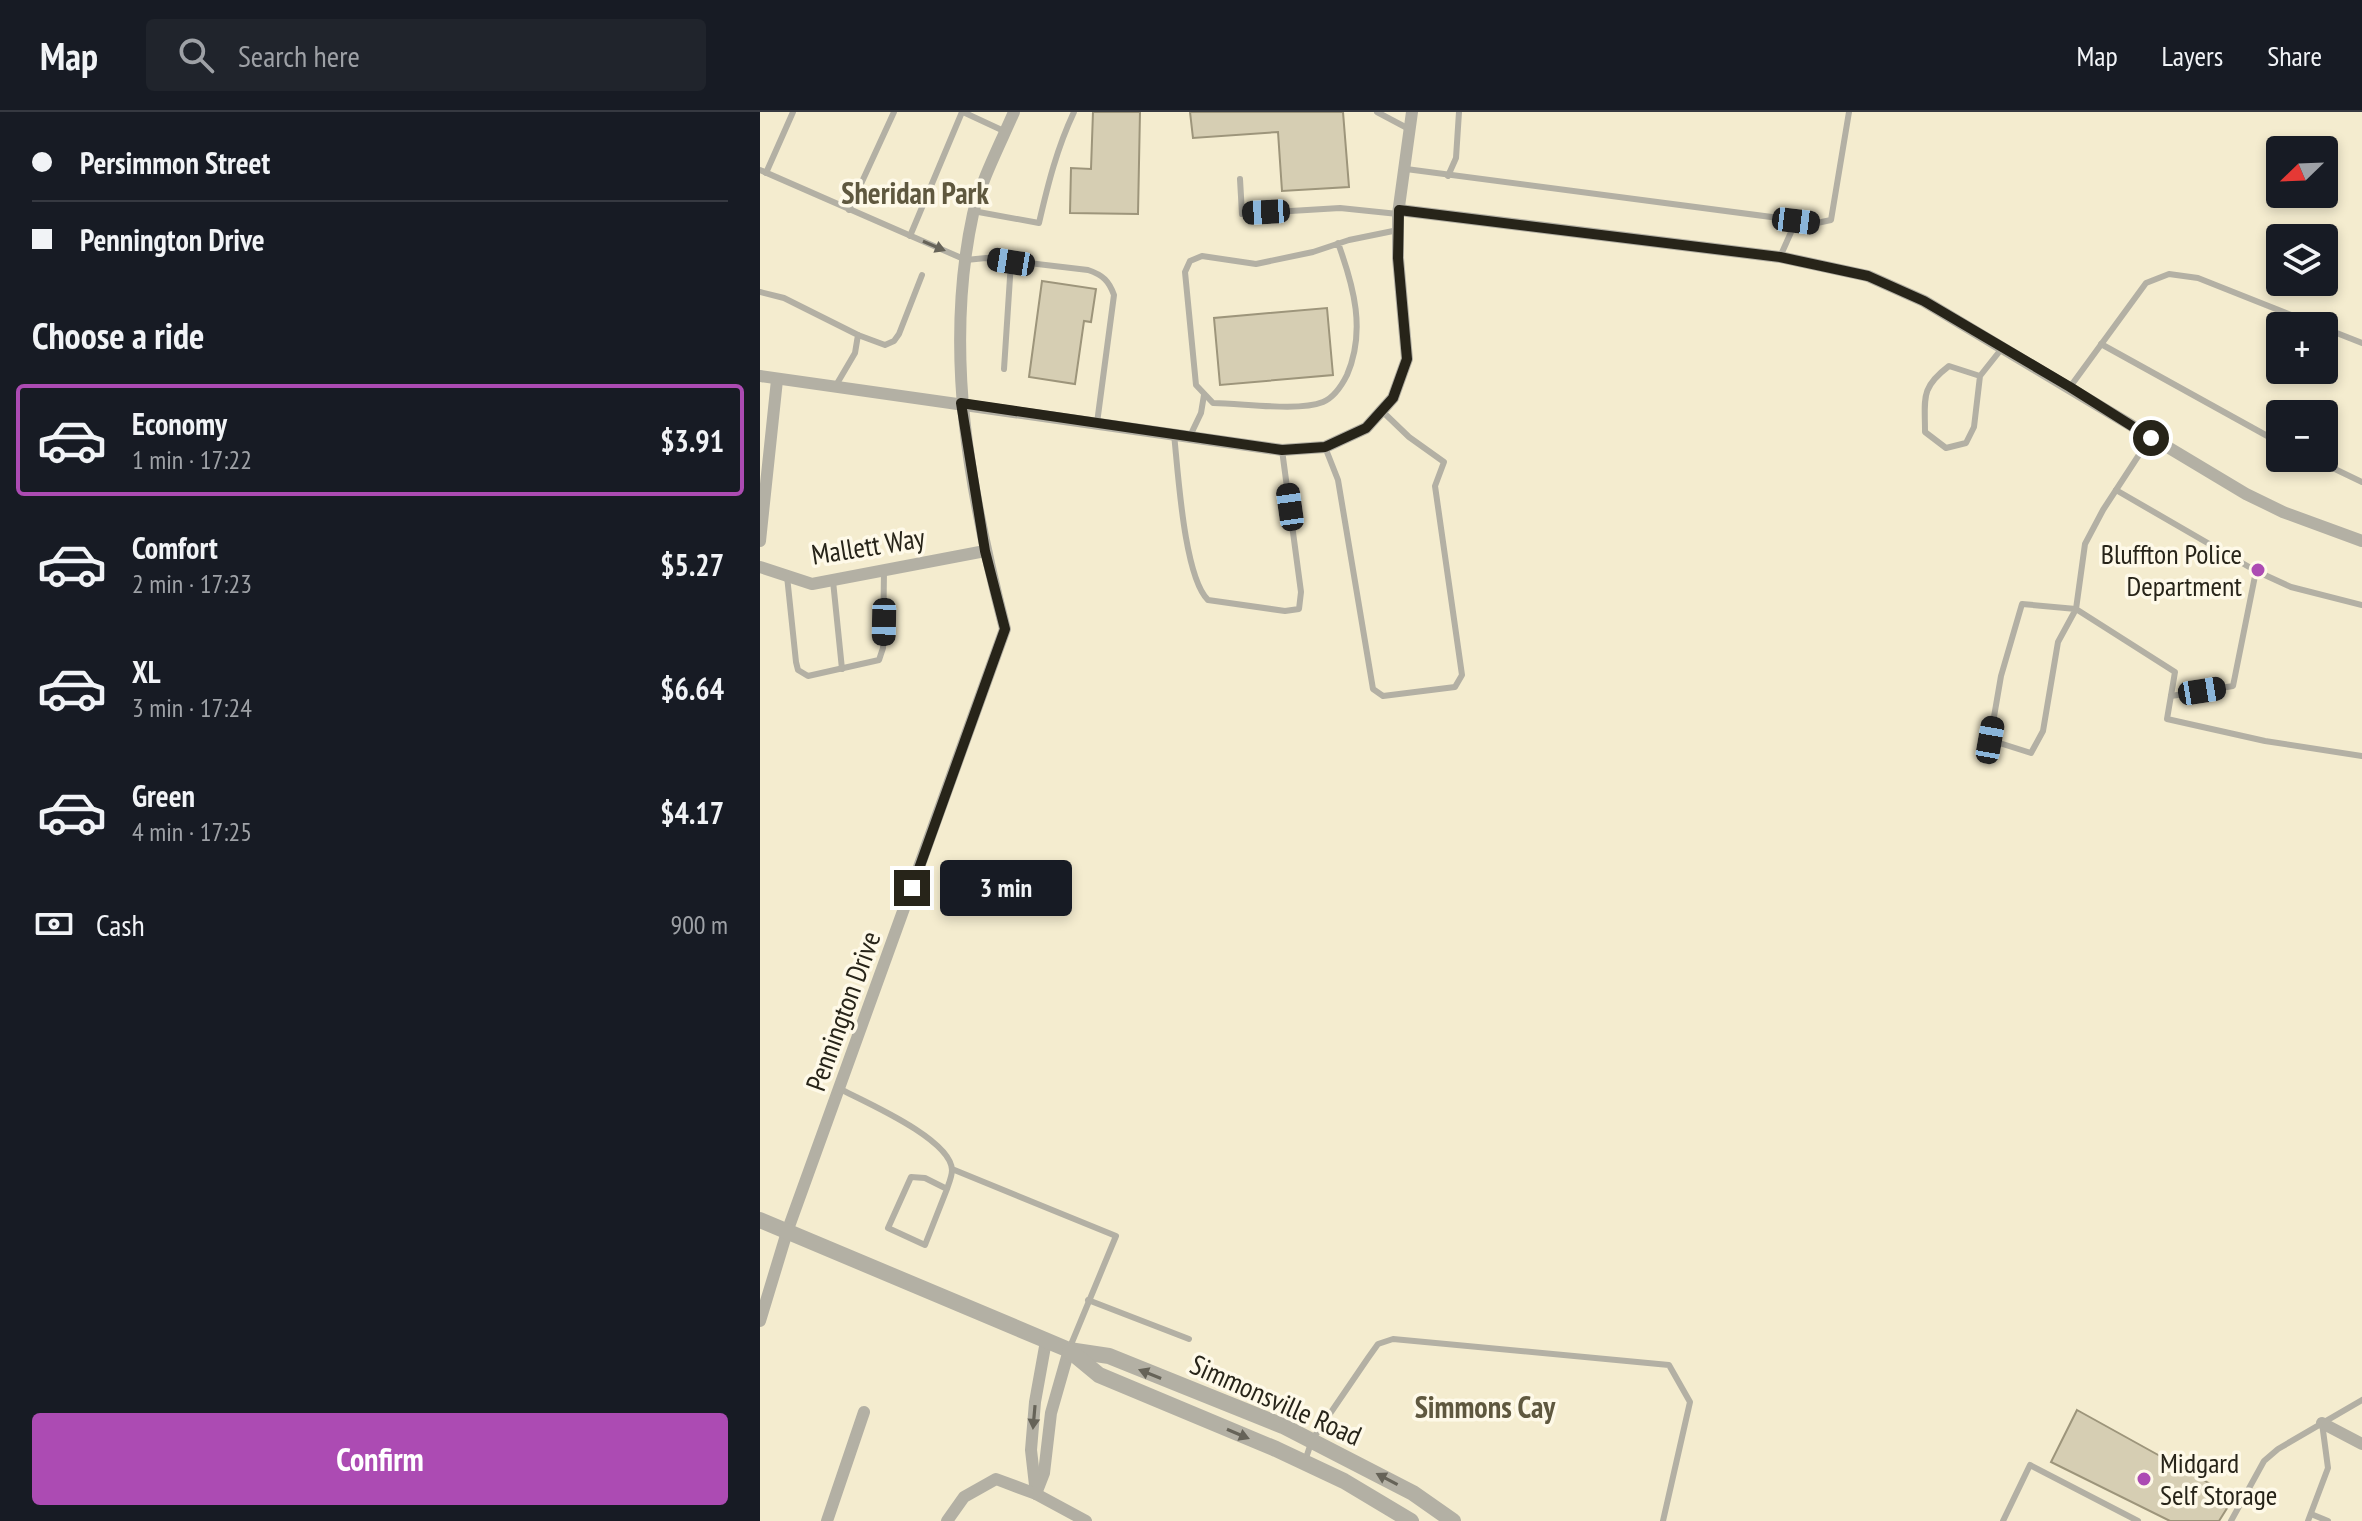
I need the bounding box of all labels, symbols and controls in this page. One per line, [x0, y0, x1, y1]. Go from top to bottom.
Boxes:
search box [146, 19, 706, 91]
text: Map [40, 31, 98, 80]
icon: search [174, 33, 218, 77]
text: Search here [238, 36, 360, 75]
text: Map [2076, 37, 2118, 74]
text: Layers [2162, 37, 2223, 74]
text: Share [2267, 37, 2322, 74]
north arrow [2266, 136, 2338, 208]
map controls [2266, 136, 2338, 472]
text: Persimmon Street [80, 143, 270, 182]
district label: Sheridan Park [841, 173, 989, 212]
car [1241, 199, 1291, 225]
car [1771, 206, 1821, 236]
text: Pennington Drive [80, 220, 265, 259]
button: layers [2266, 224, 2338, 296]
one-way arrow [922, 240, 946, 253]
car [985, 246, 1037, 278]
text: Choose a ride [32, 312, 204, 359]
button: + [2266, 312, 2338, 384]
button: − [2266, 400, 2338, 472]
icon: car [36, 404, 108, 476]
text: Economy [132, 404, 227, 443]
route start [2133, 420, 2169, 456]
text: $3.91 [660, 421, 724, 460]
text: 1 min · 17:22 [132, 443, 252, 476]
car [1275, 482, 1305, 532]
street label: Mallett Way [809, 518, 928, 573]
icon: car [36, 528, 108, 600]
text: Comfort [132, 528, 218, 567]
place label: Bluffton Police Department [2101, 535, 2242, 604]
text: $5.27 [660, 545, 724, 584]
marker: Bluffton Police Department [2249, 561, 2267, 579]
text: 2 min · 17:23 [132, 567, 252, 600]
car [872, 598, 896, 646]
icon: car [36, 652, 108, 724]
text: XL [132, 652, 161, 691]
text: $6.64 [660, 669, 724, 708]
car [2176, 675, 2228, 707]
text: 3 min · 17:24 [132, 691, 252, 724]
car [1974, 714, 2006, 766]
icon: car [36, 776, 108, 848]
text: Green [132, 776, 195, 815]
text: $4.17 [660, 793, 724, 832]
text: 4 min · 17:25 [132, 815, 252, 848]
callout: 3 min [940, 860, 1072, 916]
route end [894, 870, 930, 906]
text: 3 min [980, 871, 1032, 904]
icon: cash [32, 902, 76, 946]
text: Cash [96, 905, 145, 944]
text: 900 m [670, 908, 728, 941]
street label: Pennington Drive [797, 926, 888, 1096]
street label: Simmonsville Road [1185, 1345, 1368, 1454]
one-way arrow [1138, 1367, 1162, 1380]
district label: Simmons Cay [1415, 1387, 1556, 1426]
one-way arrow [1027, 1405, 1040, 1430]
button: Confirm [32, 1413, 728, 1505]
one-way arrow [1226, 1427, 1250, 1440]
place label: Midgard Self Storage [2160, 1444, 2277, 1513]
marker: Midgard Self Storage [2135, 1470, 2153, 1488]
one-way arrow [1376, 1473, 1399, 1486]

